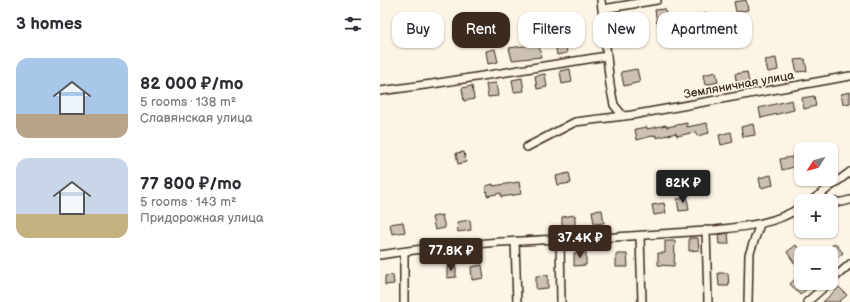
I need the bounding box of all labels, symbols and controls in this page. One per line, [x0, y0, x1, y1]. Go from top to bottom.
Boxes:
chip: Buy [392, 12, 444, 48]
chip: Rent [452, 12, 510, 48]
chip: Filters [518, 12, 585, 48]
chip: New [593, 12, 649, 48]
chip: Apartment [657, 12, 752, 48]
icon: filters [342, 13, 364, 35]
text: 3 homes [16, 14, 82, 34]
street label: Земляничная улица [683, 68, 795, 102]
icon: home [48, 74, 96, 122]
text: 82 000 ₽/mo [140, 74, 243, 94]
text: 5 rooms · 138 m² [140, 94, 236, 110]
text: Славянская улица [140, 110, 253, 126]
north arrow [794, 142, 838, 186]
map controls [794, 142, 838, 290]
pin: 82K ₽ [655, 170, 711, 204]
icon: home [48, 174, 96, 222]
text: 77 800 ₽/mo [140, 174, 241, 194]
text: 82K ₽ [665, 175, 701, 191]
text: 5 rooms · 143 m² [140, 194, 237, 210]
button: + [794, 194, 838, 238]
text: Придорожная улица [140, 210, 264, 226]
pin: 37.4K ₽ [543, 225, 617, 259]
text: 37.4K ₽ [557, 230, 603, 246]
pin: 77.8K ₽ [414, 238, 488, 272]
text: 77.8K ₽ [429, 243, 473, 259]
button: − [794, 246, 838, 290]

